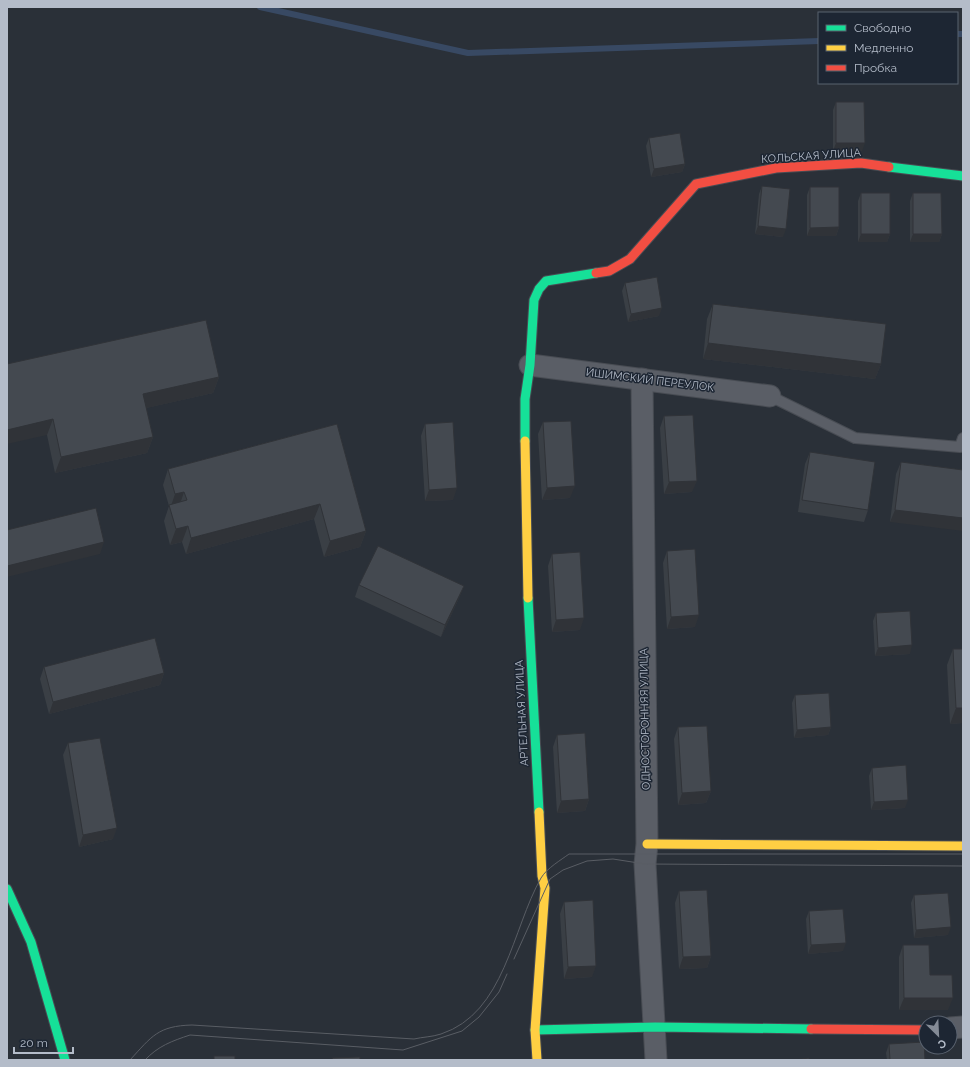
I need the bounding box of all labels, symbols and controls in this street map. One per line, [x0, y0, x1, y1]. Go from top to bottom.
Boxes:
legend [818, 12, 958, 84]
text: Свободно [854, 21, 911, 35]
text: Медленно [854, 41, 913, 55]
text: Пробка [854, 61, 897, 75]
street label: КОЛЬСКАЯ УЛИЦА [761, 146, 862, 166]
street label: ИШИМСКИЙ ПЕРЕУЛОК [585, 366, 715, 394]
street label: ОДНОСТОРОННЯЯ УЛИЦА [637, 647, 653, 790]
street label: АРТЕЛЬНАЯ УЛИЦА [513, 659, 531, 766]
north arrow [918, 1015, 958, 1055]
scale bar [14, 1029, 73, 1055]
text: 20 m [20, 1036, 48, 1050]
text: С [935, 1036, 948, 1051]

